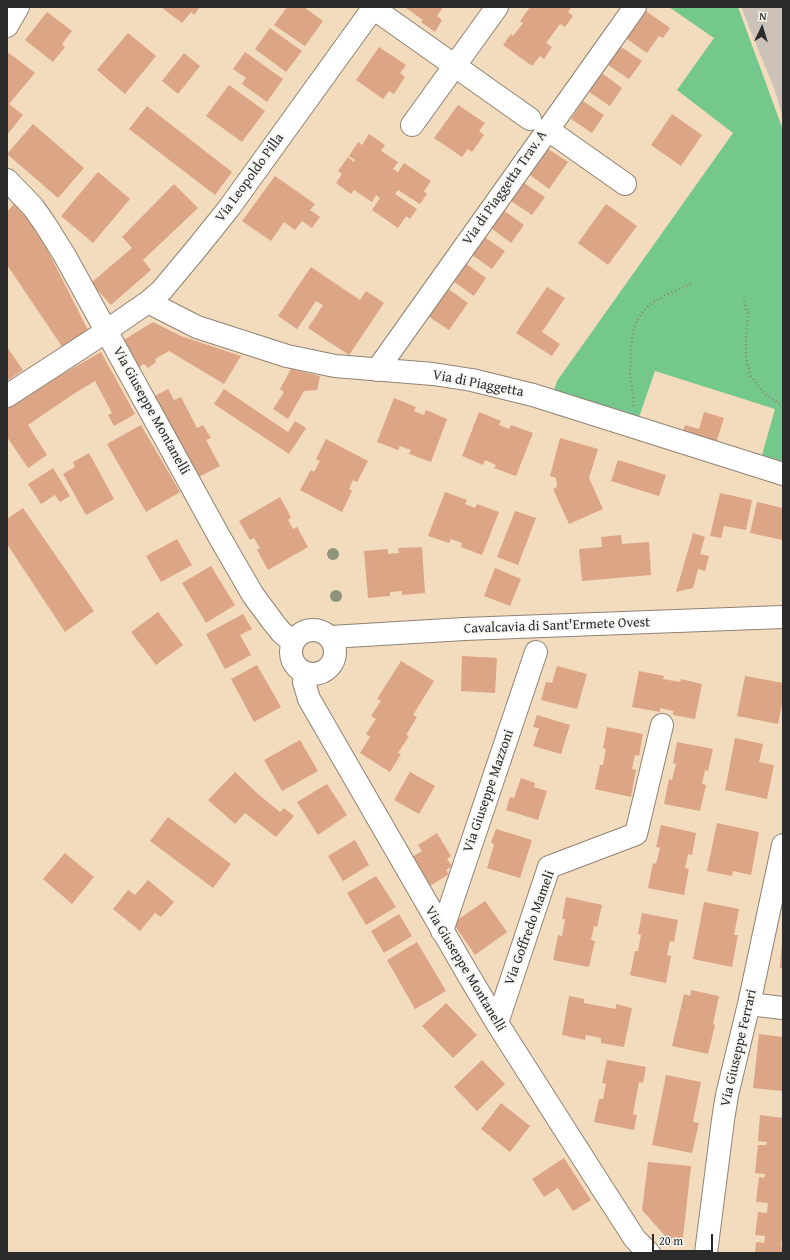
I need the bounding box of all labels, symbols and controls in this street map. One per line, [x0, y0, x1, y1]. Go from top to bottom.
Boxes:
north arrow [742, 8, 782, 48]
text: N [759, 8, 767, 24]
street label: Via di Piaggetta Trav. A [459, 128, 551, 248]
street label: Via Leopoldo Pilla [212, 130, 288, 226]
street label: Via Giuseppe Montanelli [109, 344, 193, 478]
street label: Via di Piaggetta [431, 367, 525, 401]
street label: Cavalcavia di Sant'Ermete Ovest [464, 614, 650, 638]
street label: Via Giuseppe Mazzoni [460, 727, 518, 855]
street label: Via Goffredo Mameli [501, 868, 559, 988]
street label: Via Giuseppe Montanelli [421, 903, 509, 1035]
street label: Via Giuseppe Ferrari [717, 988, 761, 1108]
scale bar [654, 1226, 715, 1252]
text: 20 m [659, 1232, 683, 1249]

